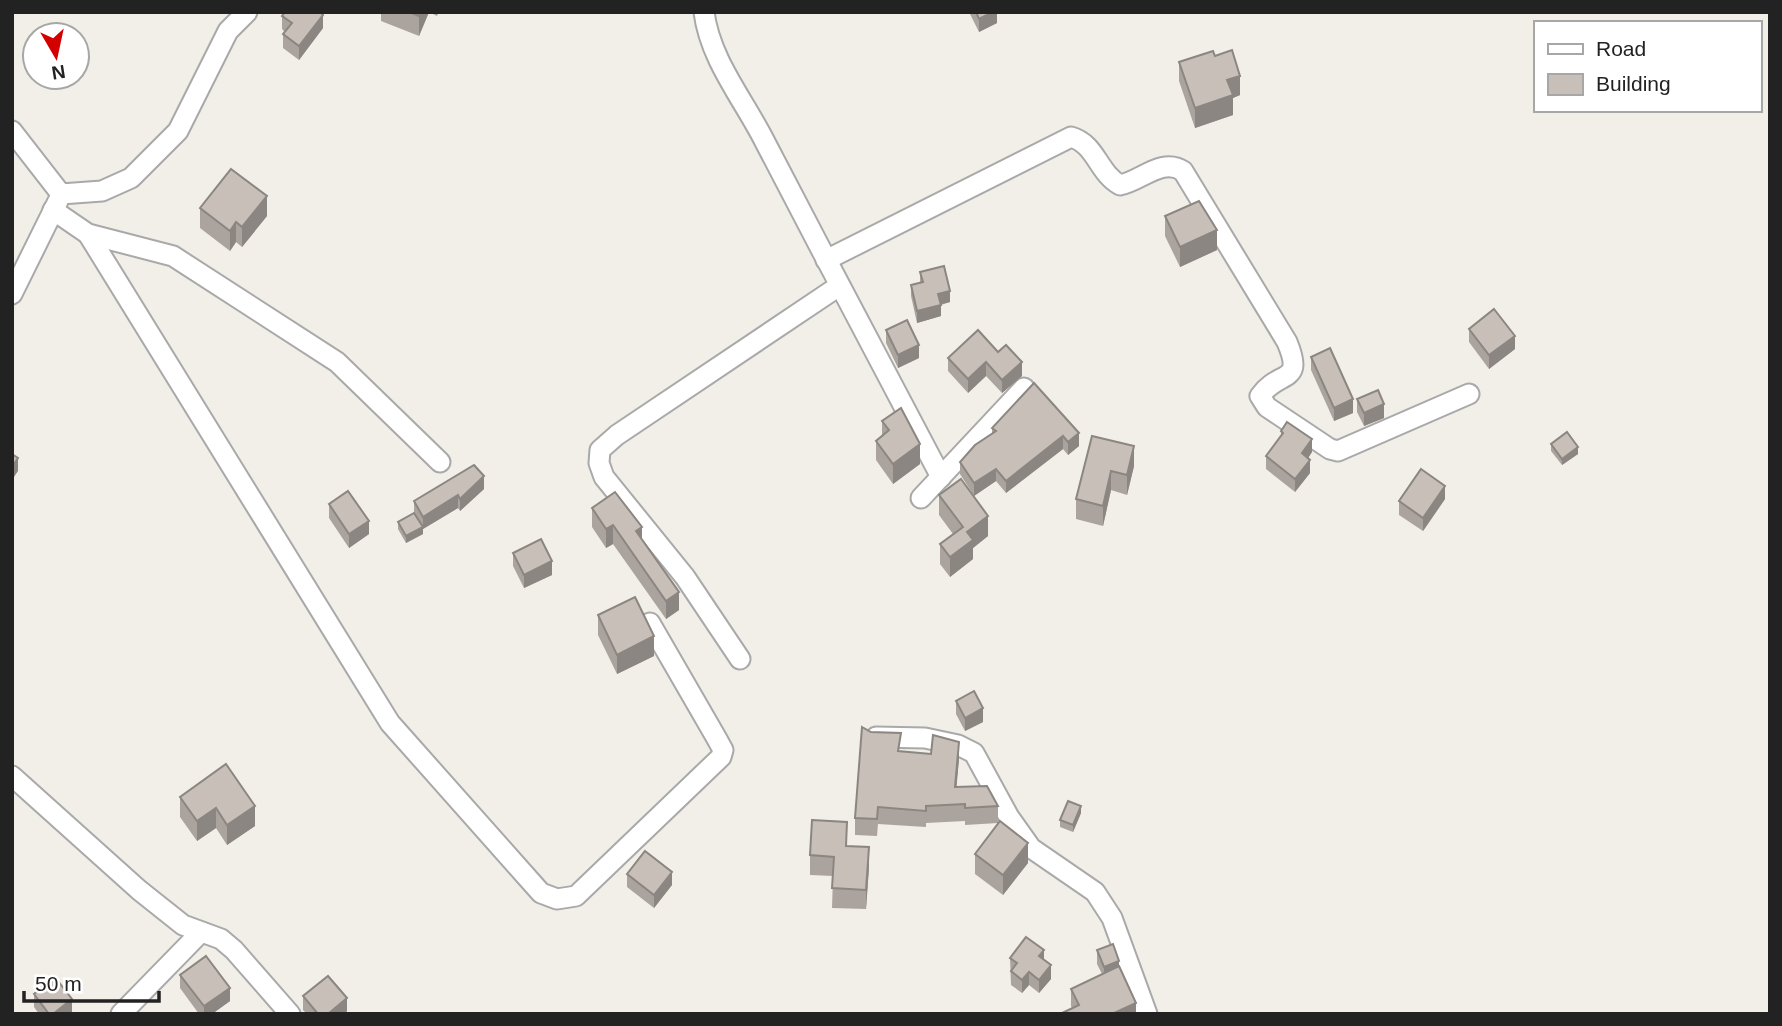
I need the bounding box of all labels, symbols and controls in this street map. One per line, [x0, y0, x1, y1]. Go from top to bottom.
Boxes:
north arrow [21, 21, 91, 91]
legend [1534, 21, 1761, 112]
text: Road [1596, 37, 1646, 60]
text: N [50, 61, 67, 84]
text: Building [1596, 72, 1671, 95]
scale bar [24, 960, 159, 1004]
text: 50 m [35, 972, 82, 995]

